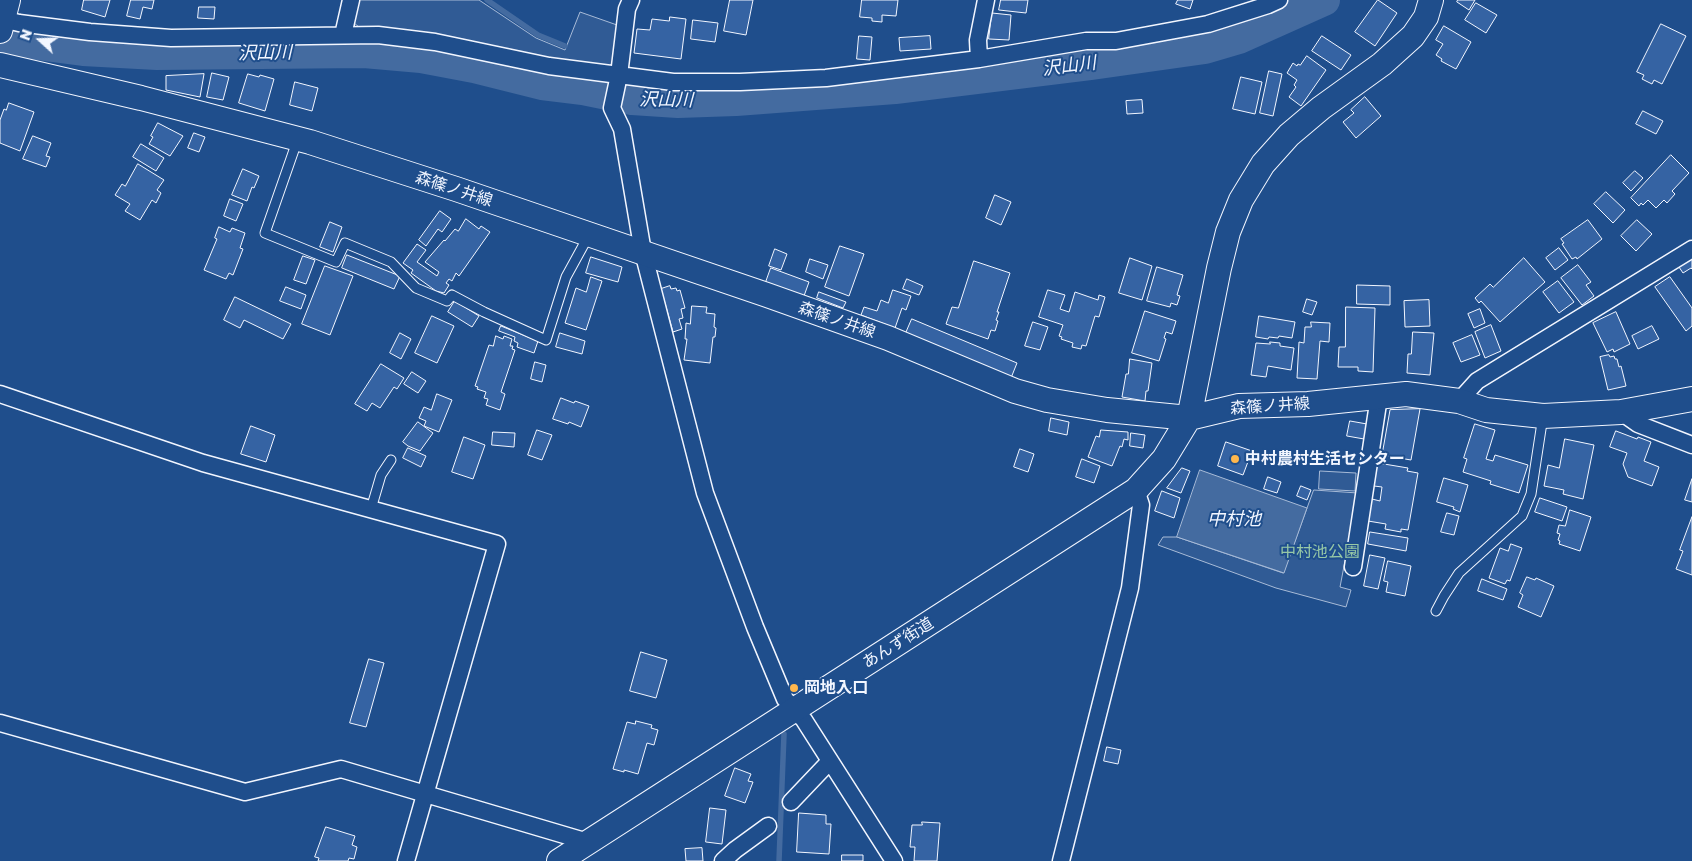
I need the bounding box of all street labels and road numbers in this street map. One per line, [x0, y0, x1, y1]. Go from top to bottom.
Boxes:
street label: 森篠ノ井線 [413, 168, 495, 210]
street label: 森篠ノ井線 [796, 298, 878, 342]
street label: 森篠ノ井線 [1229, 394, 1311, 418]
street label: あんず街道 [859, 614, 937, 672]

